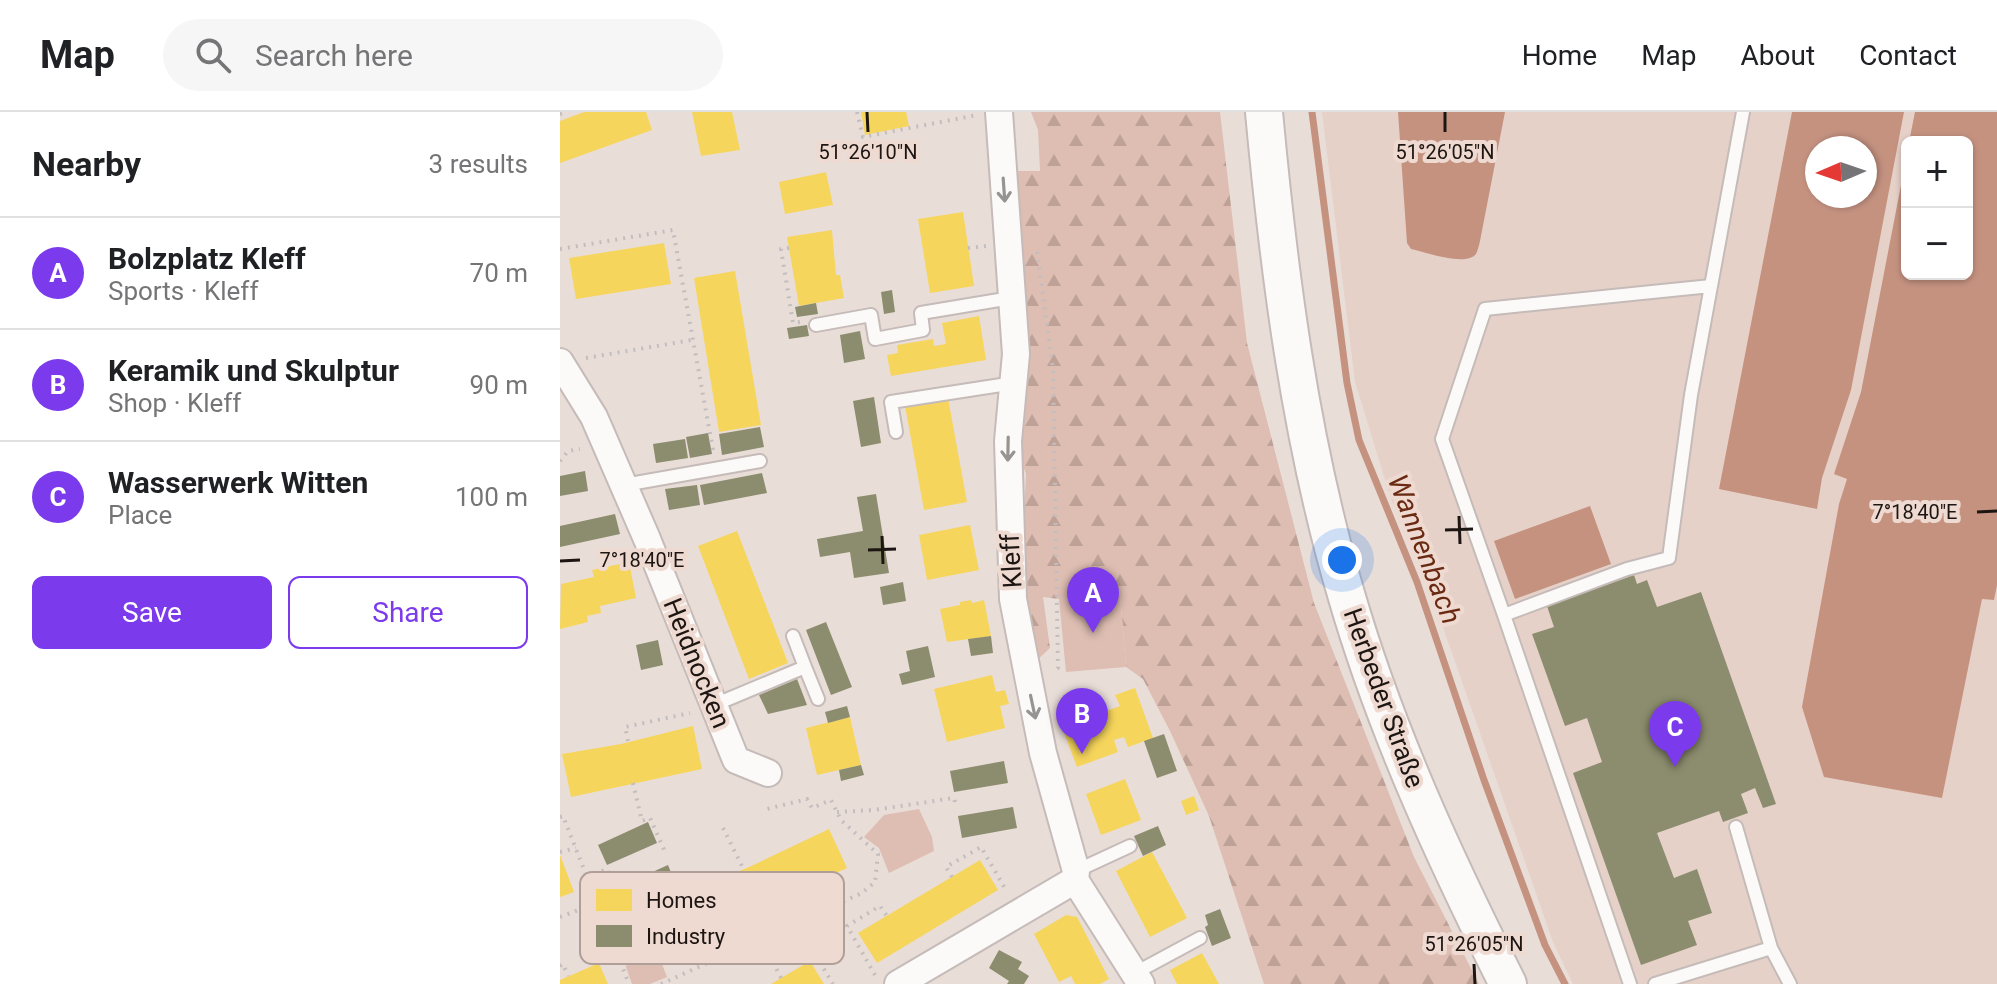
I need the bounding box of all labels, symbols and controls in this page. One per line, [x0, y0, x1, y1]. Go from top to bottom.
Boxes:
search box [163, 19, 723, 91]
text: Map [40, 33, 115, 77]
icon: search [191, 33, 235, 77]
text: Search here [255, 38, 413, 73]
text: Home [1522, 39, 1597, 72]
text: Map [1641, 39, 1697, 72]
text: About [1741, 39, 1815, 72]
text: Contact [1859, 39, 1957, 72]
north arrow [1805, 136, 1877, 208]
map controls [1901, 136, 1973, 280]
button: + [1901, 136, 1973, 208]
text: 51°26'10"N [818, 140, 918, 164]
text: 51°26'05"N [1395, 140, 1495, 164]
text: Nearby [32, 144, 141, 184]
text: 3 results [429, 149, 528, 179]
one-way arrow [997, 176, 1012, 203]
button: − [1901, 208, 1973, 280]
text: Bolzplatz Kleff [108, 241, 306, 276]
text: A [49, 258, 67, 288]
text: 70 m [470, 258, 528, 288]
text: Sports · Kleff [108, 276, 258, 306]
text: Keramik und Skulptur [108, 353, 399, 388]
text: B [50, 370, 66, 400]
text: 90 m [470, 370, 528, 400]
text: Shop · Kleff [108, 388, 241, 418]
one-way arrow [1000, 435, 1016, 462]
text: Wasserwerk Witten [108, 465, 368, 500]
water label: Wannenbach [1381, 470, 1468, 628]
text: C [49, 482, 67, 512]
text: 100 m [455, 482, 528, 512]
text: Place [108, 500, 172, 530]
text: 7°18'40"E [1873, 500, 1957, 524]
street label: Kleff [995, 532, 1027, 589]
your location [1322, 540, 1362, 580]
text: 7°18'40"E [600, 548, 684, 572]
pin: A [1067, 567, 1119, 633]
button: Save [32, 576, 272, 649]
button: Share [288, 576, 528, 649]
street label: Heidnocken [657, 594, 737, 732]
street label: Herbeder Straße [1338, 604, 1430, 792]
pin: B [1056, 688, 1108, 754]
one-way arrow [1026, 694, 1041, 719]
pin: C [1649, 701, 1701, 767]
legend [580, 872, 844, 964]
text: Homes [646, 888, 717, 913]
text: Industry [646, 924, 726, 949]
text: 51°26'05"N [1424, 932, 1524, 956]

